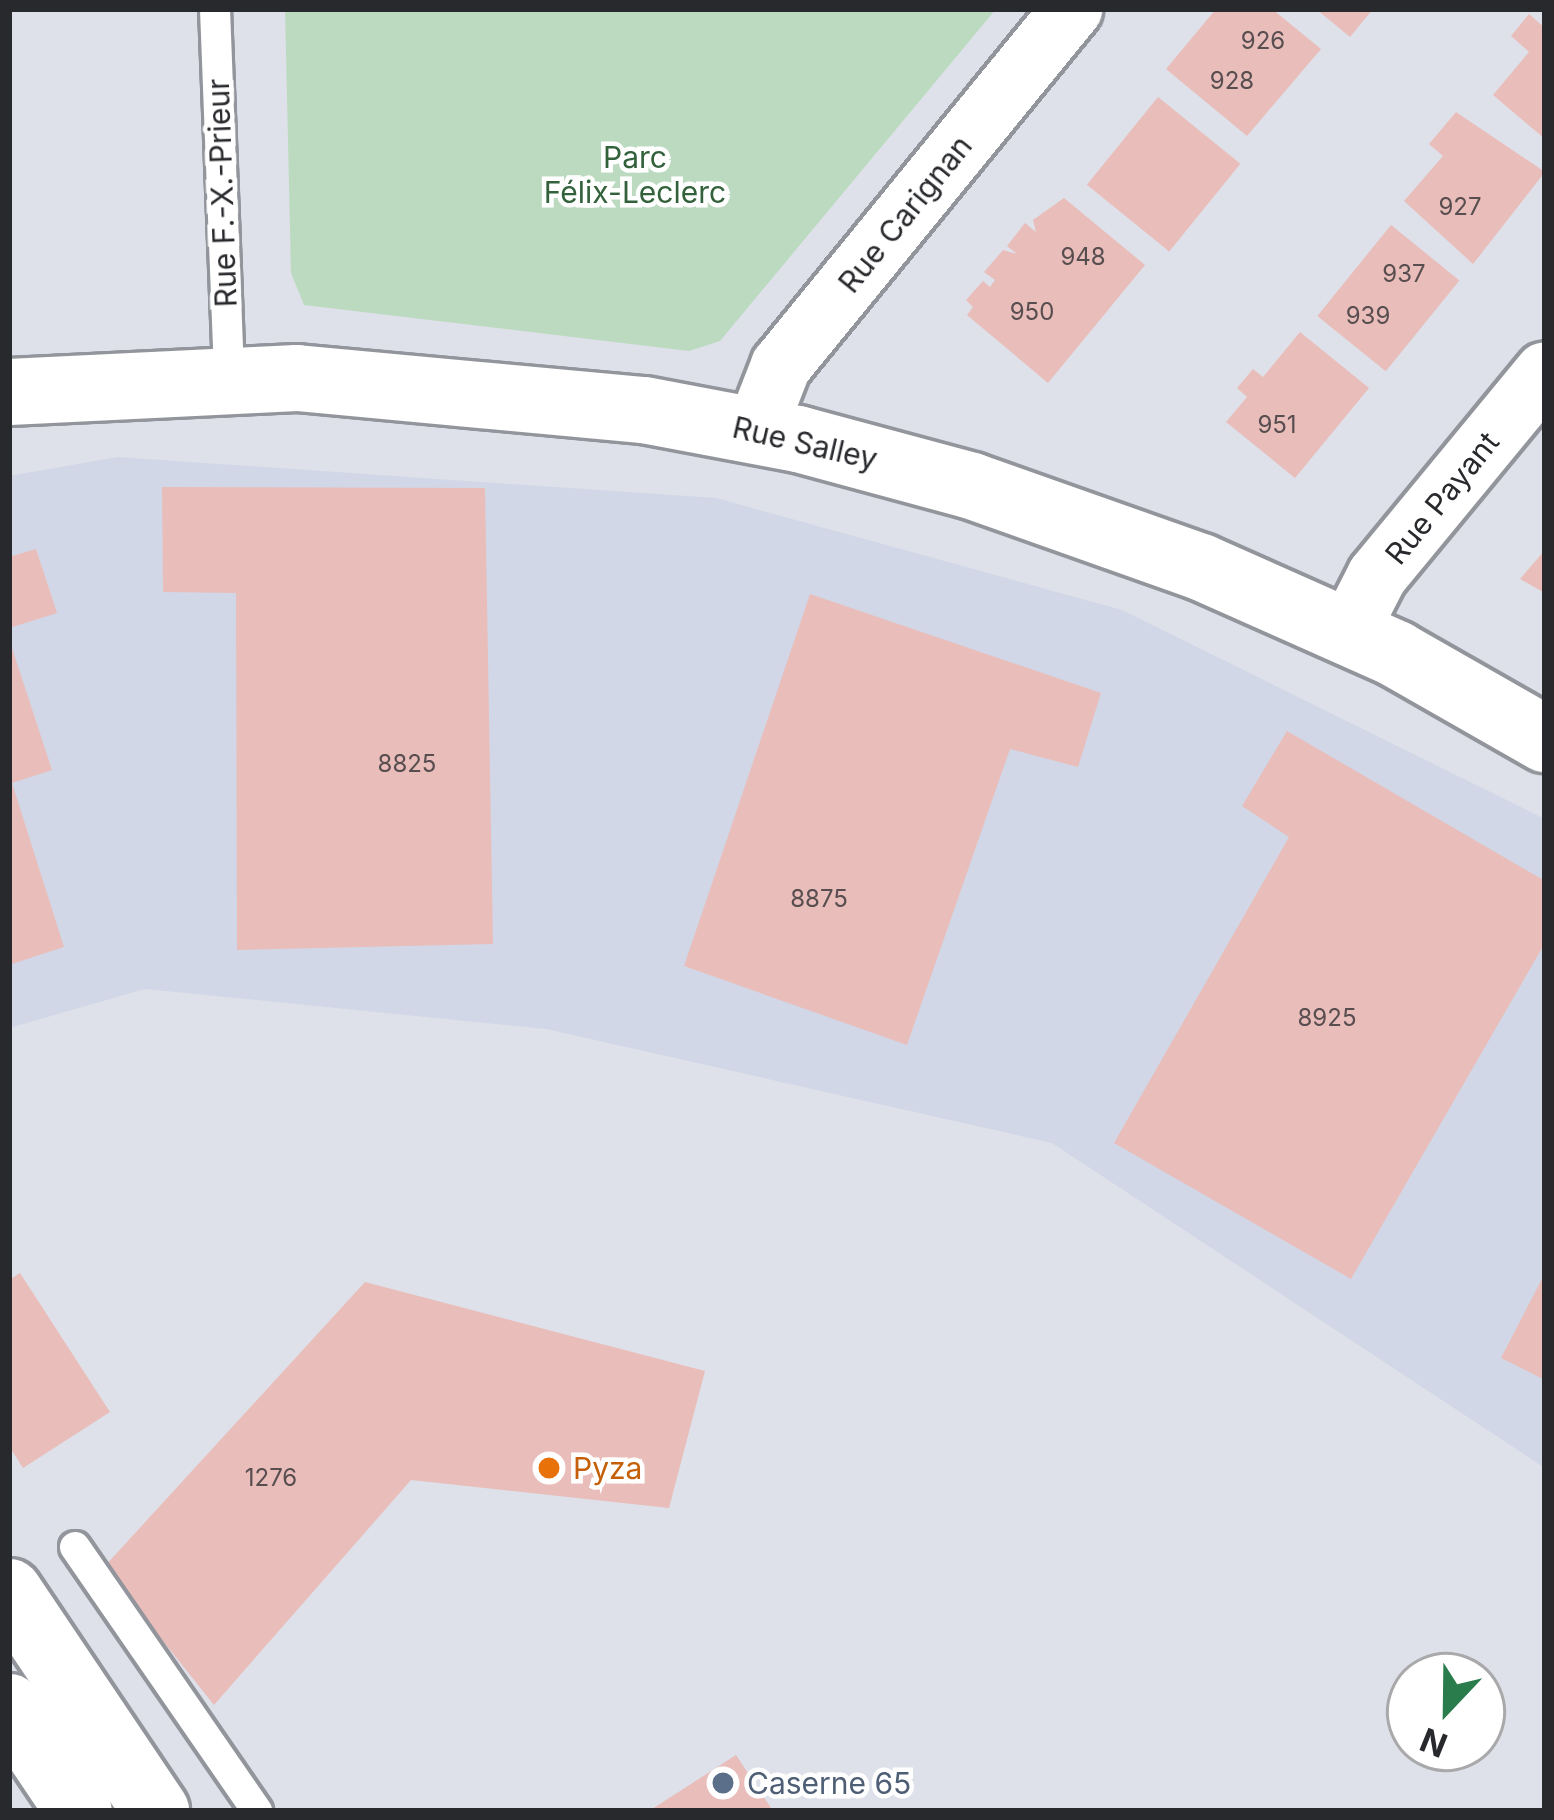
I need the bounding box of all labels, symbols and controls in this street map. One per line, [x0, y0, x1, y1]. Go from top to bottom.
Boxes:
house number: 926 [1241, 27, 1285, 55]
house number: 928 [1210, 67, 1254, 95]
street label: Rue F.-X.-Prieur [200, 78, 244, 308]
street label: Rue Carignan [831, 128, 979, 300]
park label: Parc Félix-Leclerc [544, 139, 726, 210]
house number: 927 [1438, 193, 1482, 221]
house number: 948 [1060, 243, 1106, 271]
house number: 937 [1382, 260, 1426, 288]
house number: 950 [1010, 298, 1054, 326]
house number: 939 [1346, 302, 1390, 330]
street label: Rue Salley [729, 409, 881, 477]
house number: 951 [1257, 411, 1297, 439]
street label: Rue Payant [1378, 425, 1506, 571]
house number: 8825 [378, 750, 436, 778]
house number: 8875 [790, 885, 848, 913]
house number: 8925 [1298, 1004, 1356, 1032]
place label: Pyza [573, 1450, 642, 1486]
marker: Pyza [536, 1455, 562, 1481]
house number: 1276 [245, 1464, 297, 1492]
north arrow [1386, 1652, 1506, 1772]
text: N [1414, 1719, 1453, 1766]
place label: Caserne 65 [747, 1765, 911, 1801]
marker: Caserne 65 [710, 1770, 736, 1796]

